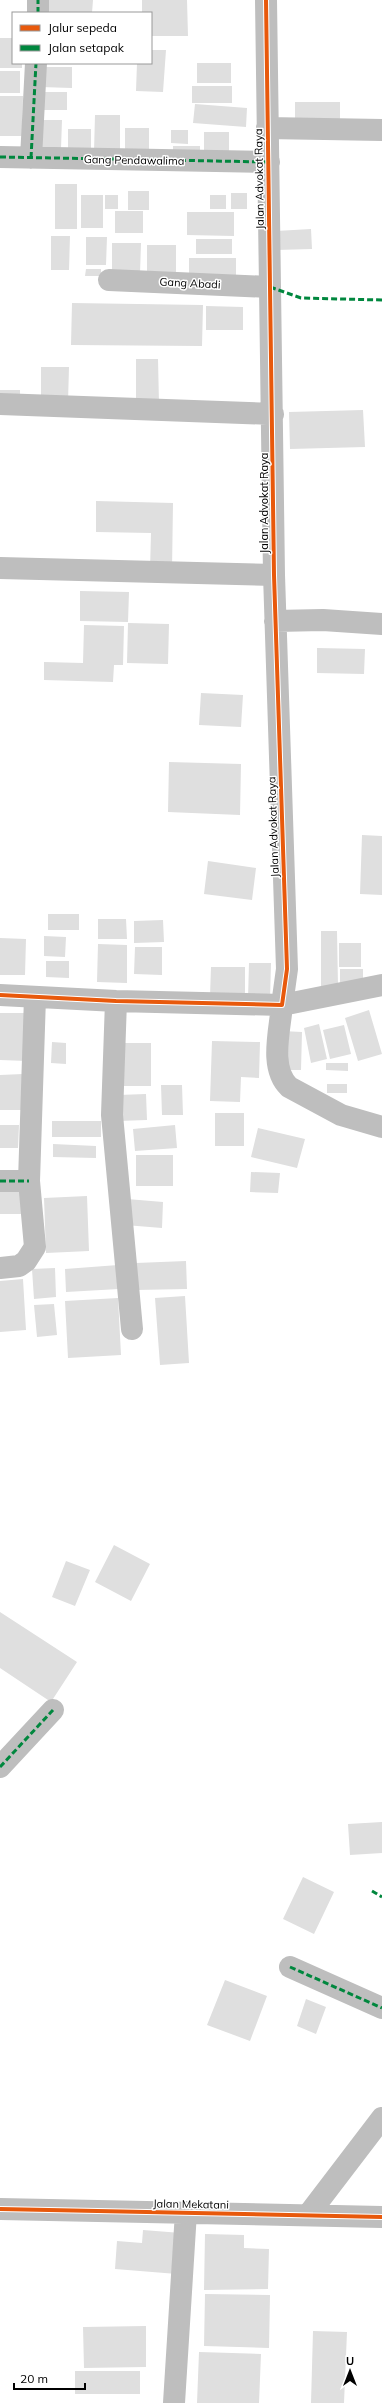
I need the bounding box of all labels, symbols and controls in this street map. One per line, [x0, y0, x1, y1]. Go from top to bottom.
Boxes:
legend [12, 12, 152, 64]
text: Jalur sepeda [48, 20, 117, 35]
text: Jalan setapak [48, 40, 125, 55]
street label: Jalan Advokat Raya [251, 128, 267, 230]
street label: Gang Pendawalima [84, 152, 184, 168]
street label: Gang Abadi [159, 274, 221, 292]
street label: Jalan Advokat Raya [257, 453, 271, 553]
street label: Jalan Advokat Raya [264, 776, 282, 878]
street label: Jalan Mekatani [153, 2196, 229, 2212]
north arrow [330, 2351, 370, 2391]
text: U [346, 2354, 354, 2368]
scale bar [14, 2365, 85, 2391]
text: 20 m [20, 2371, 48, 2386]

